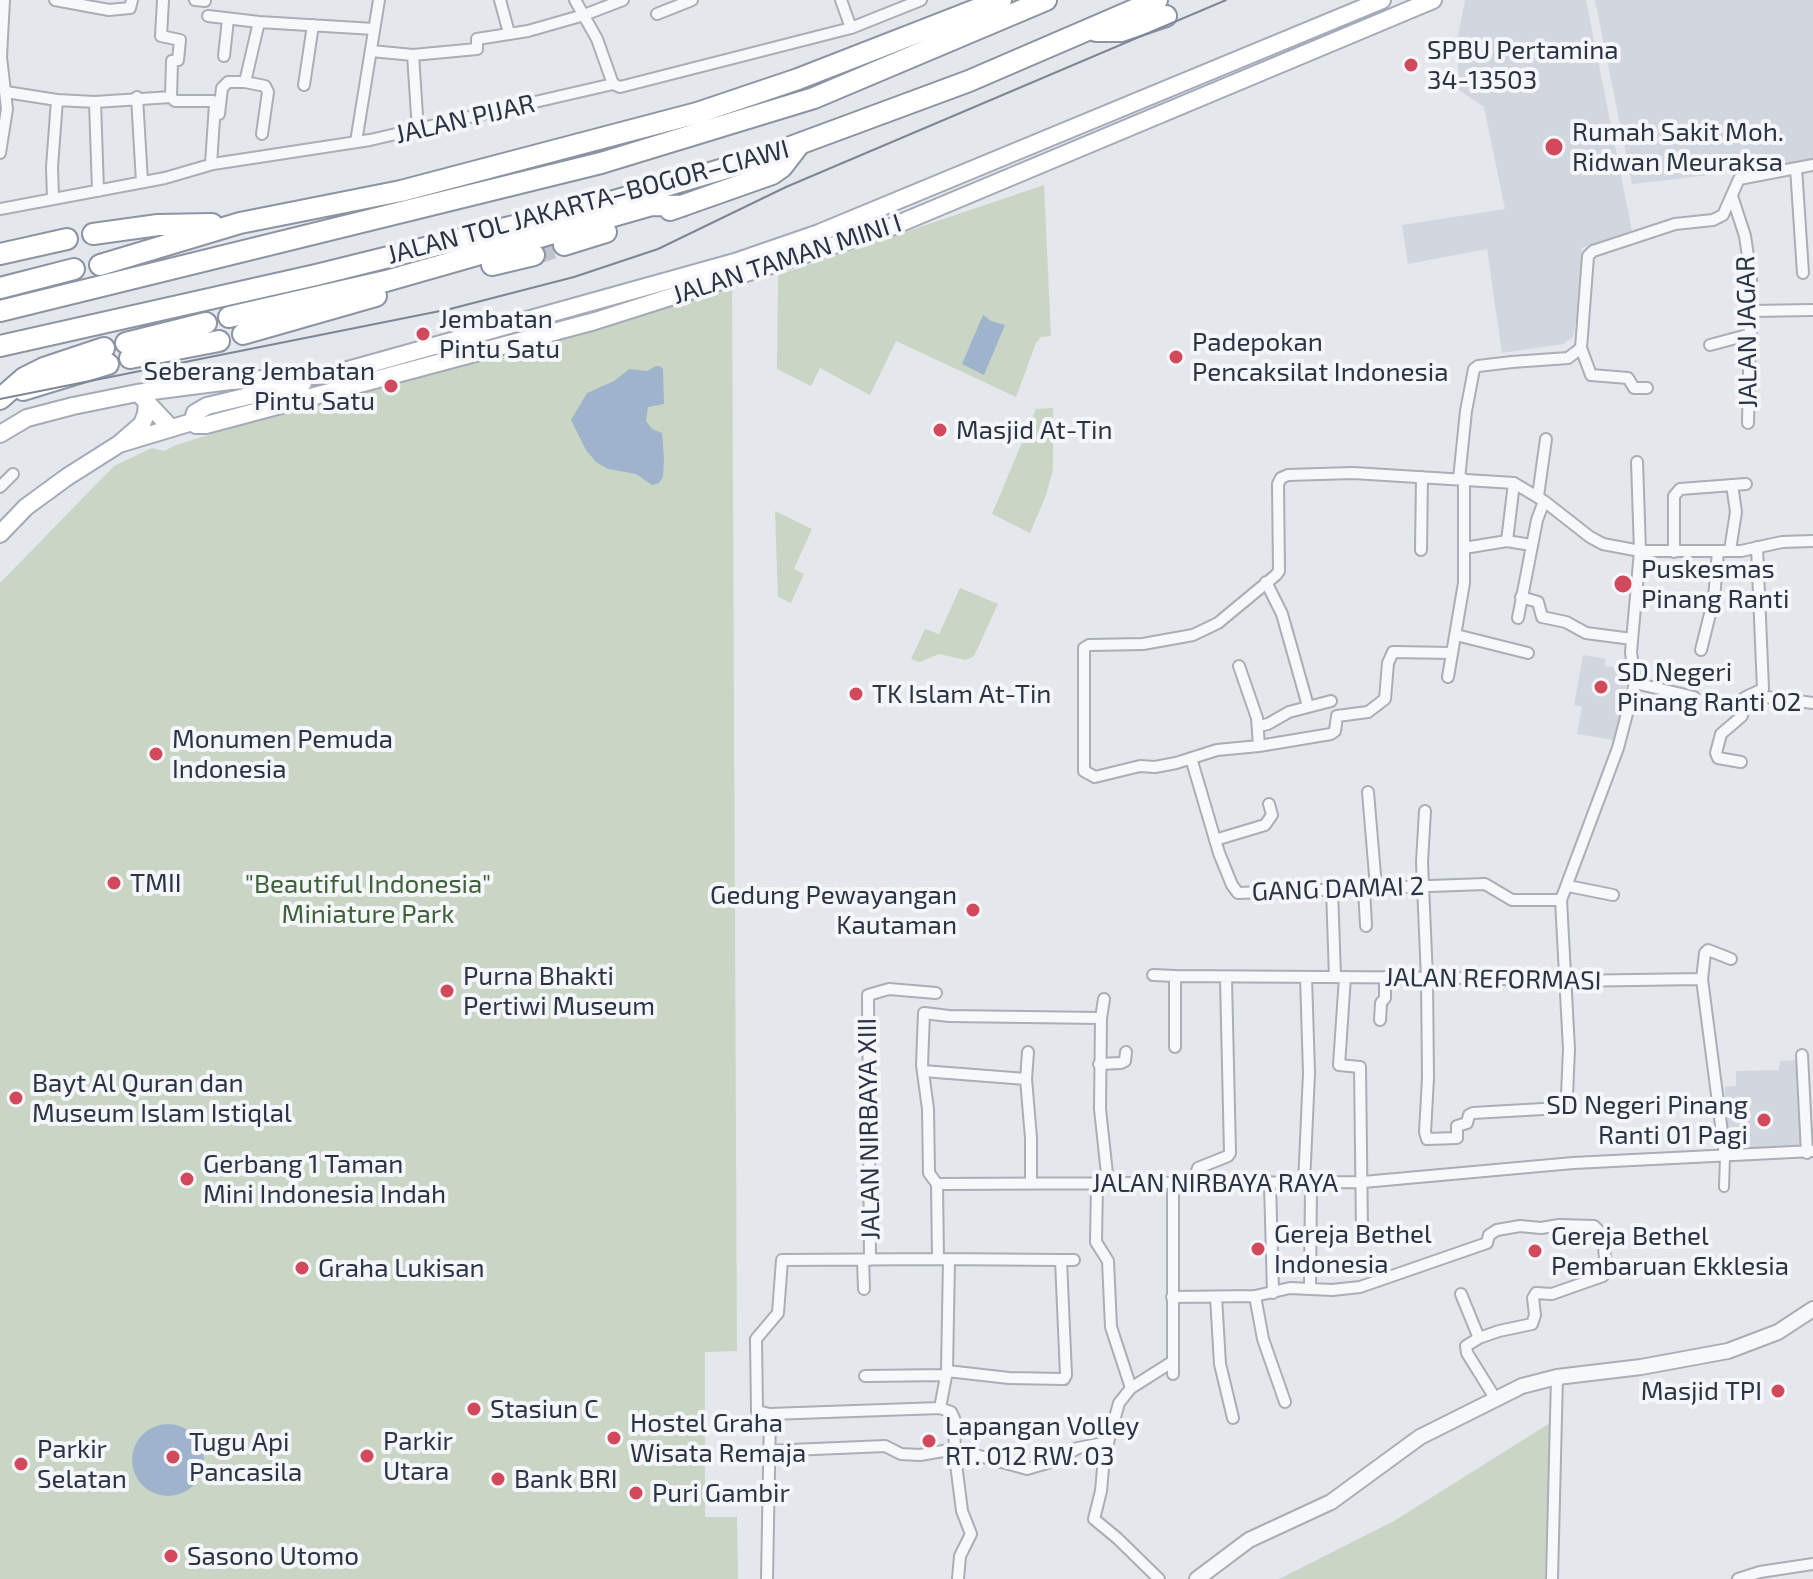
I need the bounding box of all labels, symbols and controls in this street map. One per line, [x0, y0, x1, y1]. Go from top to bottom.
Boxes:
place label: SPBU Pertamina 34-13503 [1427, 34, 1619, 96]
marker: SPBU Pertamina 34-13503 [1402, 56, 1420, 74]
street label: JALAN PIJAR [392, 88, 538, 150]
place label: Rumah Sakit Moh. Ridwan Meuraksa [1572, 116, 1784, 178]
street label: JALAN TOL JAKARTA–BOGOR–CIAWI [384, 133, 792, 271]
marker: Rumah Sakit Moh. Ridwan Meuraksa [1543, 136, 1565, 158]
street label: JALAN TAMAN MINI I [669, 207, 905, 311]
street label: JALAN JAGAR [1730, 256, 1764, 408]
place label: Jembatan Pintu Satu [439, 303, 560, 364]
marker: Jembatan Pintu Satu [414, 325, 432, 343]
place label: Padepokan Pencaksilat Indonesia [1192, 326, 1448, 388]
marker: Padepokan Pencaksilat Indonesia [1167, 348, 1185, 366]
place label: Seberang Jembatan Pintu Satu [144, 355, 375, 416]
marker: Seberang Jembatan Pintu Satu [382, 377, 400, 395]
place label: Masjid At-Tin [956, 414, 1113, 446]
marker: Masjid At-Tin [931, 421, 949, 439]
place label: Puskesmas Pinang Ranti [1641, 553, 1789, 614]
marker: Puskesmas Pinang Ranti [1612, 573, 1634, 595]
place label: SD Negeri Pinang Ranti 02 [1617, 656, 1801, 718]
place label: TK Islam At-Tin [872, 678, 1051, 710]
marker: SD Negeri Pinang Ranti 02 [1592, 678, 1610, 696]
marker: TK Islam At-Tin [847, 685, 865, 703]
place label: Monumen Pemuda Indonesia [172, 723, 393, 784]
marker: Monumen Pemuda Indonesia [147, 745, 165, 763]
place label: TMII [130, 867, 182, 899]
park label: "Beautiful Indonesia" Miniature Park [245, 868, 491, 930]
street label: GANG DAMAI 2 [1251, 870, 1425, 908]
marker: TMII [105, 874, 123, 892]
place label: Gedung Pewayangan Kautaman [710, 879, 957, 940]
marker: Gedung Pewayangan Kautaman [964, 901, 982, 919]
place label: Purna Bhakti Pertiwi Museum [463, 960, 655, 1022]
street label: JALAN REFORMASI [1384, 962, 1602, 996]
marker: Purna Bhakti Pertiwi Museum [438, 982, 456, 1000]
street label: JALAN NIRBAYA XIII [851, 1018, 887, 1240]
place label: Bayt Al Quran dan Museum Islam Istiqlal [32, 1067, 292, 1128]
marker: Bayt Al Quran dan Museum Islam Istiqlal [7, 1089, 25, 1107]
place label: SD Negeri Pinang Ranti 01 Pagi [1546, 1089, 1748, 1150]
marker: SD Negeri Pinang Ranti 01 Pagi [1755, 1111, 1773, 1129]
place label: Gerbang 1 Taman Mini Indonesia Indah [203, 1148, 446, 1210]
street label: JALAN NIRBAYA RAYA [1092, 1167, 1338, 1199]
marker: Gerbang 1 Taman Mini Indonesia Indah [178, 1170, 196, 1188]
place label: Gereja Bethel Indonesia [1274, 1218, 1432, 1280]
place label: Gereja Bethel Pembaruan Ekklesia [1551, 1220, 1789, 1282]
marker: Gereja Bethel Indonesia [1249, 1240, 1267, 1258]
marker: Gereja Bethel Pembaruan Ekklesia [1526, 1242, 1544, 1260]
place label: Graha Lukisan [318, 1252, 485, 1284]
marker: Graha Lukisan [293, 1259, 311, 1277]
place label: Masjid TPI [1641, 1375, 1762, 1407]
marker: Masjid TPI [1769, 1382, 1787, 1400]
place label: Stasiun C [490, 1393, 599, 1425]
marker: Stasiun C [465, 1400, 483, 1418]
place label: Hostel Graha Wisata Remaja [630, 1407, 806, 1468]
place label: Lapangan Volley RT. 012 RW. 03 [945, 1410, 1139, 1472]
place label: Parkir Utara [383, 1425, 453, 1486]
place label: Tugu Api Pancasila [189, 1426, 302, 1488]
marker: Hostel Graha Wisata Remaja [605, 1429, 623, 1447]
marker: Lapangan Volley RT. 012 RW. 03 [920, 1432, 938, 1450]
place label: Parkir Selatan [37, 1433, 127, 1494]
marker: Parkir Utara [358, 1447, 376, 1465]
marker: Tugu Api Pancasila [164, 1448, 182, 1466]
marker: Parkir Selatan [12, 1455, 30, 1473]
place label: Bank BRI [514, 1463, 618, 1495]
marker: Bank BRI [489, 1470, 507, 1488]
place label: Puri Gambir [652, 1477, 790, 1509]
marker: Puri Gambir [627, 1484, 645, 1502]
place label: Sasono Utomo [187, 1540, 359, 1572]
marker: Sasono Utomo [162, 1547, 180, 1565]

